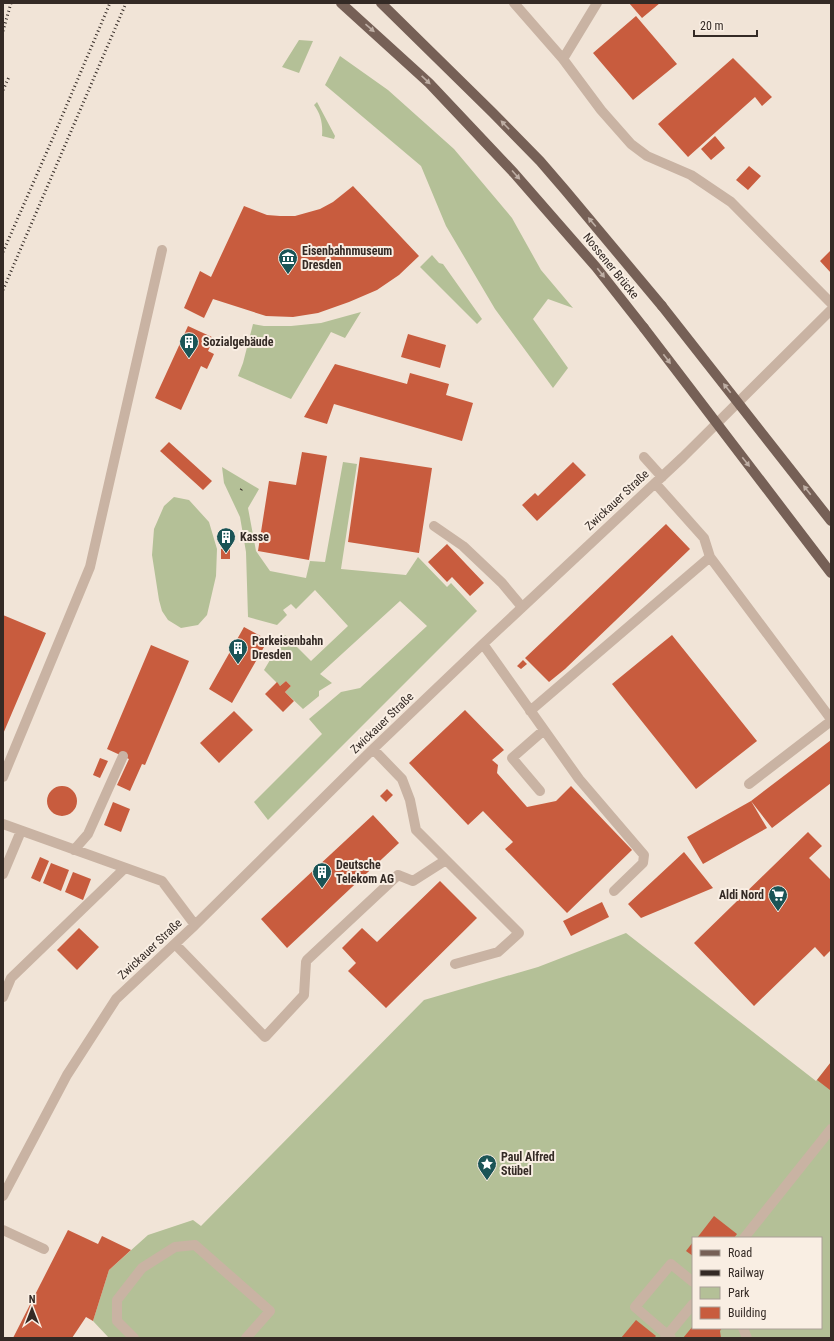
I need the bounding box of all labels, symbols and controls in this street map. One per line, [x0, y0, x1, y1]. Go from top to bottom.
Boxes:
scale bar [694, 12, 757, 38]
text: 20 m [700, 19, 724, 33]
one-way arrow [364, 24, 375, 33]
one-way arrow [421, 76, 431, 85]
one-way arrow [500, 120, 510, 130]
one-way arrow [511, 170, 520, 180]
one-way arrow [588, 216, 597, 227]
street label: Nossener Brücke [580, 230, 642, 302]
place label: Eisenbahnmuseum Dresden [302, 244, 392, 272]
museum icon: Eisenbahnmuseum Dresden [277, 247, 299, 275]
one-way arrow [597, 267, 605, 278]
building icon: Sozialgebäude [178, 331, 200, 359]
place label: Sozialgebäude [203, 335, 274, 349]
one-way arrow [663, 354, 671, 364]
one-way arrow [722, 382, 731, 393]
one-way arrow [742, 457, 750, 468]
street label: Zwickauer Straße [582, 467, 652, 533]
one-way arrow [803, 485, 811, 496]
building icon: Kasse [215, 526, 237, 554]
place label: Kasse [240, 530, 269, 544]
place label: Parkeisenbahn Dresden [252, 634, 323, 662]
building icon: Parkeisenbahn Dresden [227, 637, 249, 665]
street label: Zwickauer Straße [348, 689, 417, 757]
place label: Deutsche Telekom AG [336, 858, 394, 886]
building icon: Deutsche Telekom AG [311, 861, 333, 889]
supermarket icon: Aldi Nord [767, 884, 789, 912]
place label: Aldi Nord [719, 888, 764, 902]
street label: Zwickauer Straße [115, 916, 185, 982]
place label: Paul Alfred Stübel [501, 1150, 555, 1178]
place icon: Paul Alfred Stübel [476, 1153, 498, 1181]
legend [692, 1237, 822, 1329]
text: Road [728, 1246, 752, 1260]
text: Railway [728, 1266, 764, 1280]
text: Park [728, 1286, 750, 1300]
north arrow [12, 1289, 52, 1329]
text: N [29, 1293, 36, 1306]
text: Building [728, 1306, 766, 1320]

